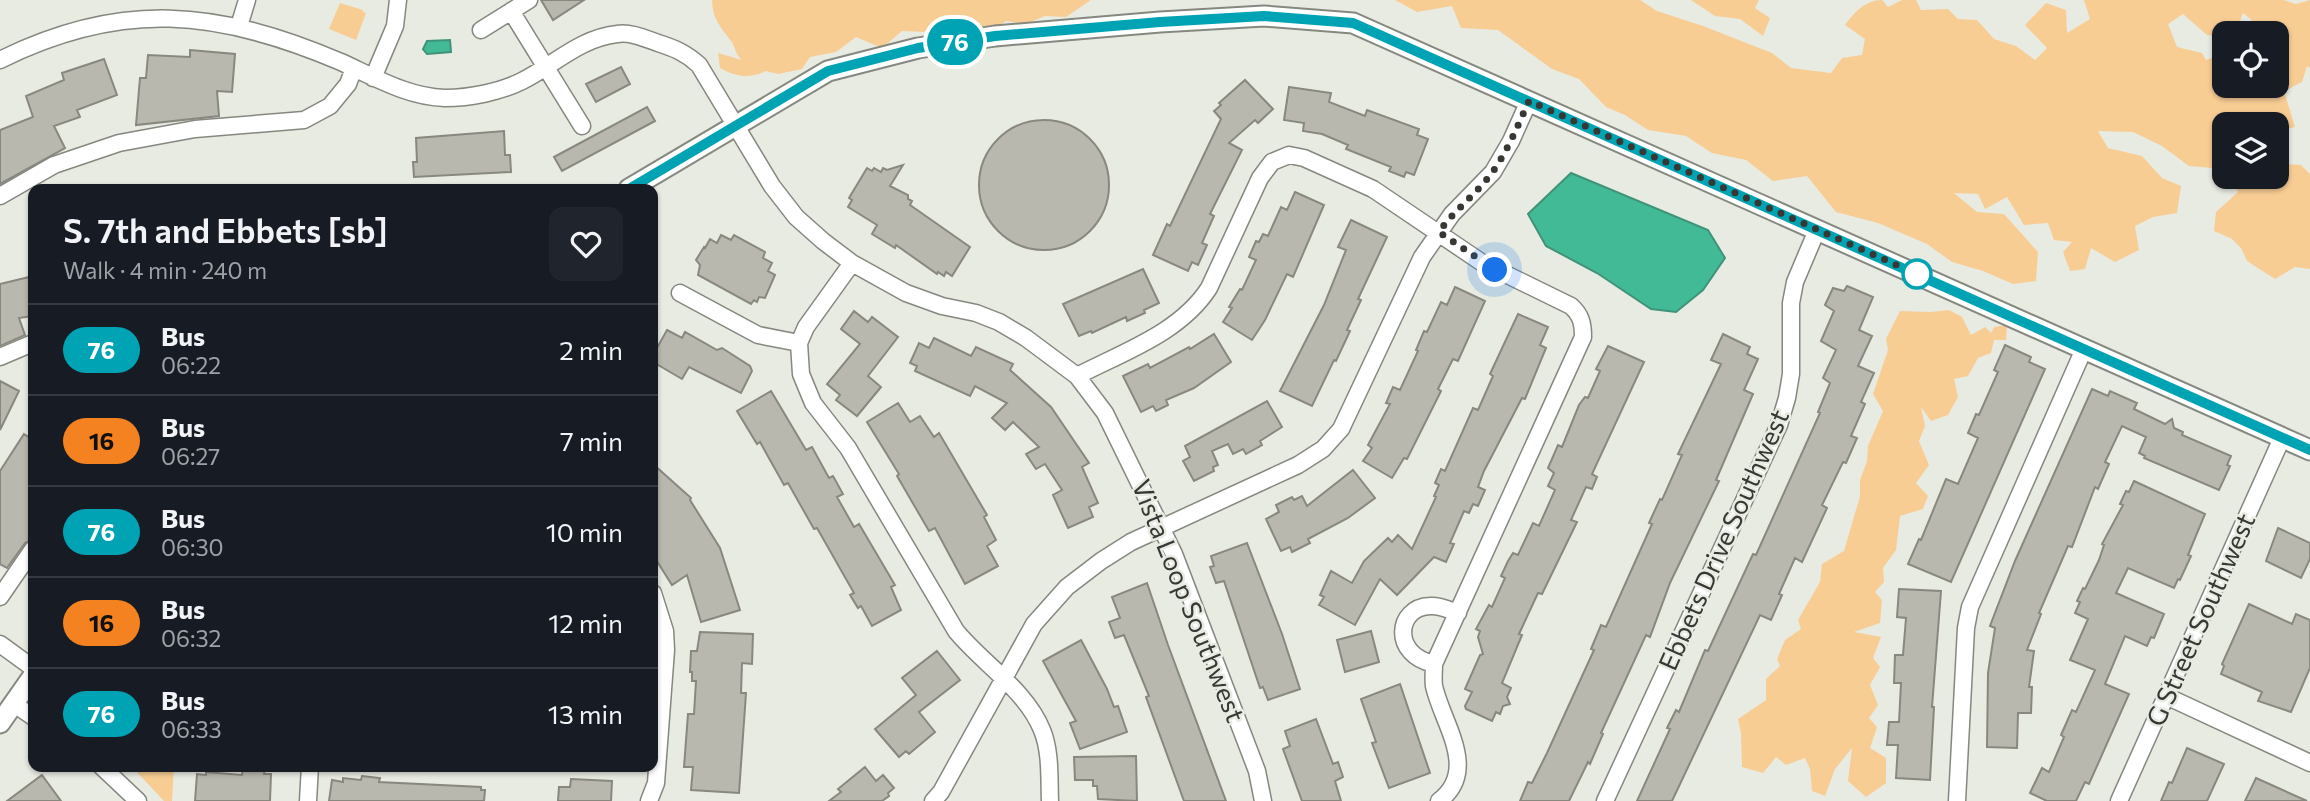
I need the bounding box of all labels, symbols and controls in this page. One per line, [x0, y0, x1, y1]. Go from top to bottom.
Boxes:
line badge: 76 [923, 19, 986, 65]
map controls [2212, 21, 2289, 189]
button: locate [2212, 21, 2289, 98]
text: 76 [941, 27, 969, 56]
button: layers [2212, 112, 2289, 189]
button: heart [549, 207, 623, 281]
text: S. 7th and Ebbets [sb] [63, 209, 388, 250]
your location [1477, 252, 1512, 287]
text: Walk · 4 min · 240 m [63, 256, 267, 284]
unlabelled marker [1902, 259, 1932, 289]
text: Bus [161, 320, 205, 351]
text: 2 min [559, 334, 623, 365]
text: 76 [88, 335, 115, 364]
text: 06:22 [161, 351, 221, 379]
street label: Ebbets Drive Southwest [1651, 404, 1794, 675]
text: Bus [161, 411, 205, 442]
text: 7 min [560, 425, 623, 456]
text: 16 [89, 426, 114, 455]
text: 06:27 [161, 442, 220, 470]
street label: Vista Loop Southwest [1127, 475, 1252, 726]
text: Bus [161, 502, 205, 533]
street label: G Street Southwest [2139, 508, 2260, 731]
text: 10 min [546, 516, 623, 547]
text: 76 [88, 517, 115, 546]
text: 06:30 [161, 533, 224, 561]
text: Bus [161, 593, 205, 624]
text: 12 min [548, 607, 623, 638]
text: 16 [89, 608, 114, 637]
text: 06:32 [161, 624, 221, 652]
text: Bus [161, 684, 205, 715]
text: 13 min [548, 698, 623, 729]
text: 76 [88, 699, 115, 728]
text: 06:33 [161, 715, 222, 743]

